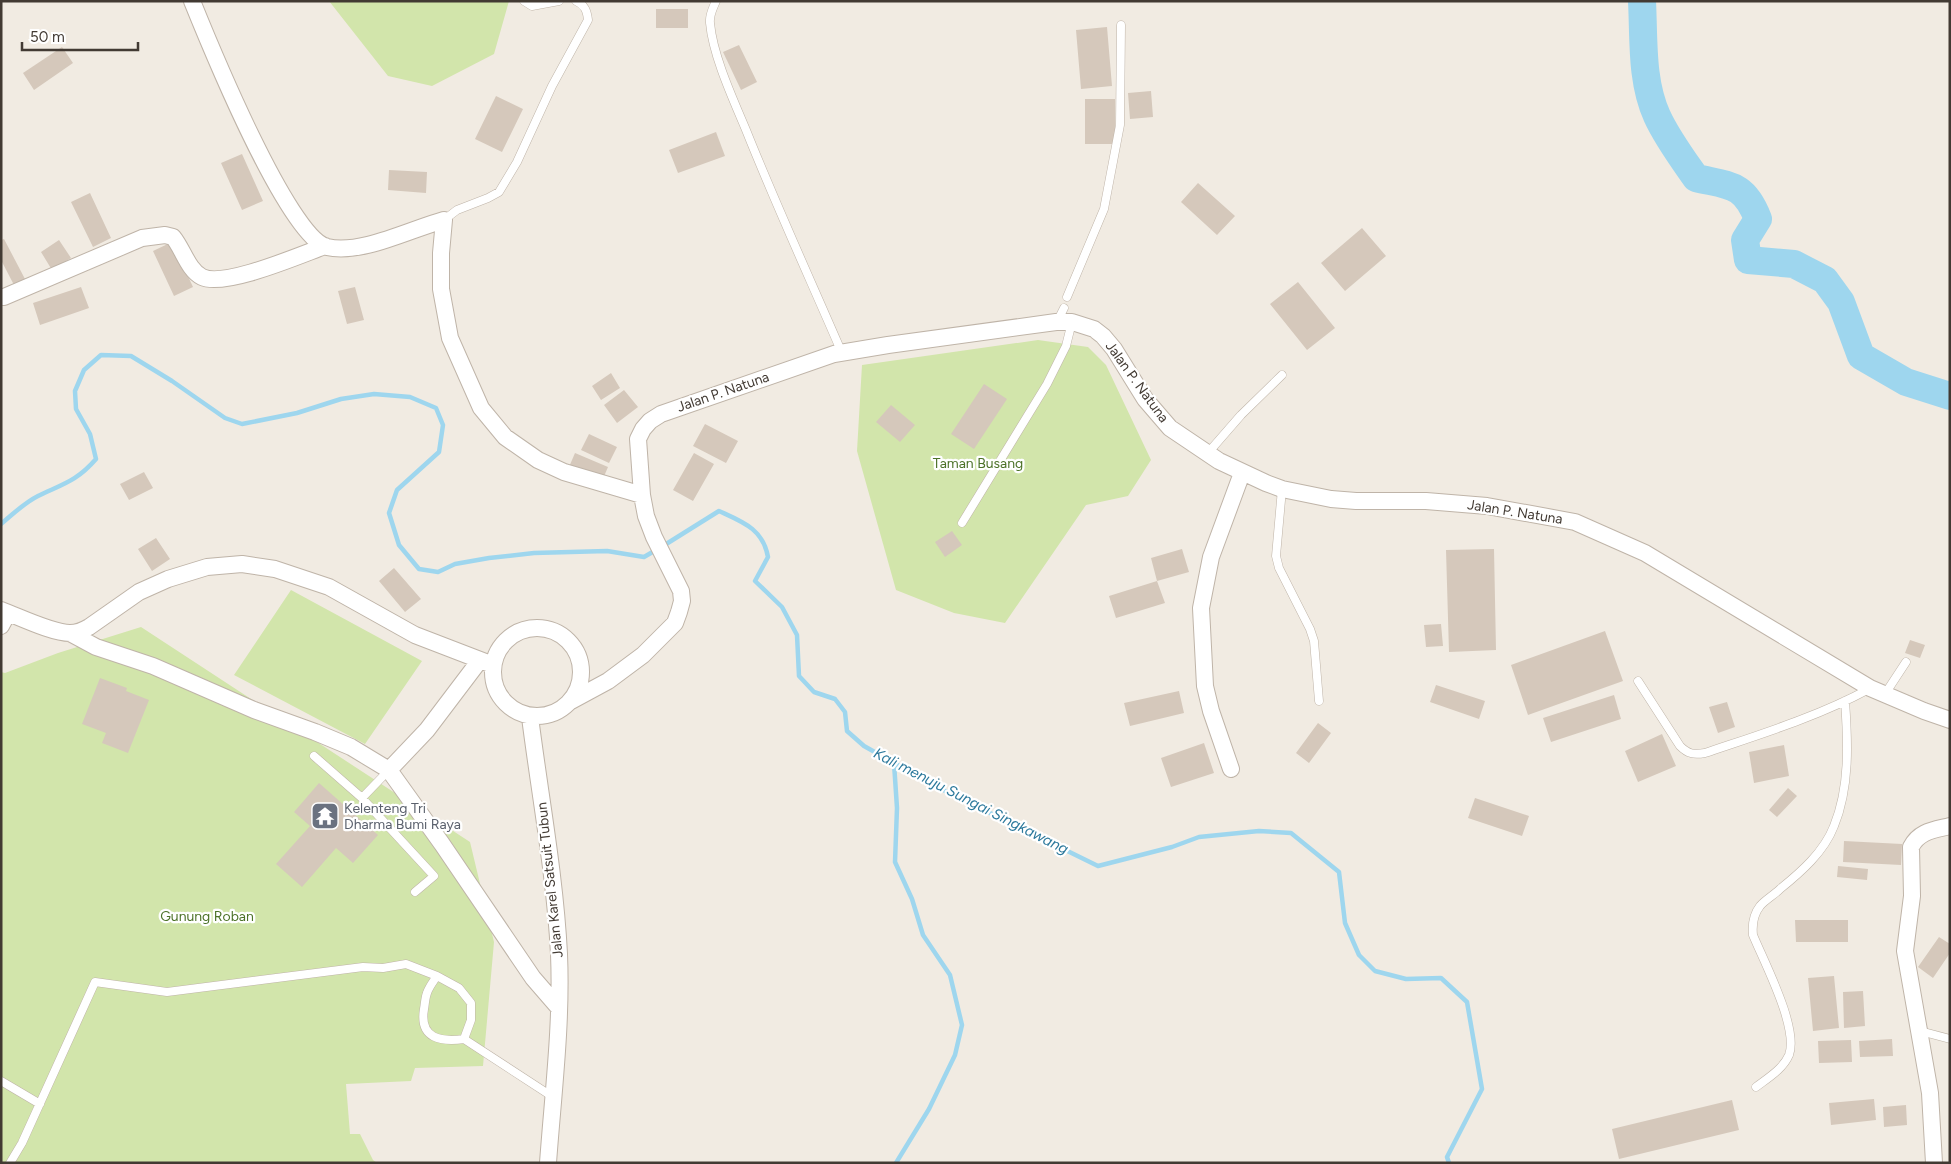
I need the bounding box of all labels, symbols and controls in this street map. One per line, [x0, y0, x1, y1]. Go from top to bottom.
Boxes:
scale bar [22, 20, 139, 52]
text: 50 m [30, 28, 65, 46]
street label: Jalan P. Natuna [1102, 338, 1172, 426]
street label: Jalan P. Natuna [675, 368, 771, 416]
park label: Taman Busang [933, 455, 1023, 472]
street label: Jalan P. Natuna [1466, 496, 1564, 528]
water label: Kali menuju Sungai Singkawang [871, 744, 1072, 858]
place label: Kelenteng Tri Dharma Bumi Raya [344, 800, 461, 833]
temple icon: Kelenteng Tri Dharma Bumi Raya [310, 801, 340, 831]
street label: Jalan Karel Satsuit Tubun [533, 801, 567, 959]
park label: Gunung Roban [160, 908, 254, 925]

